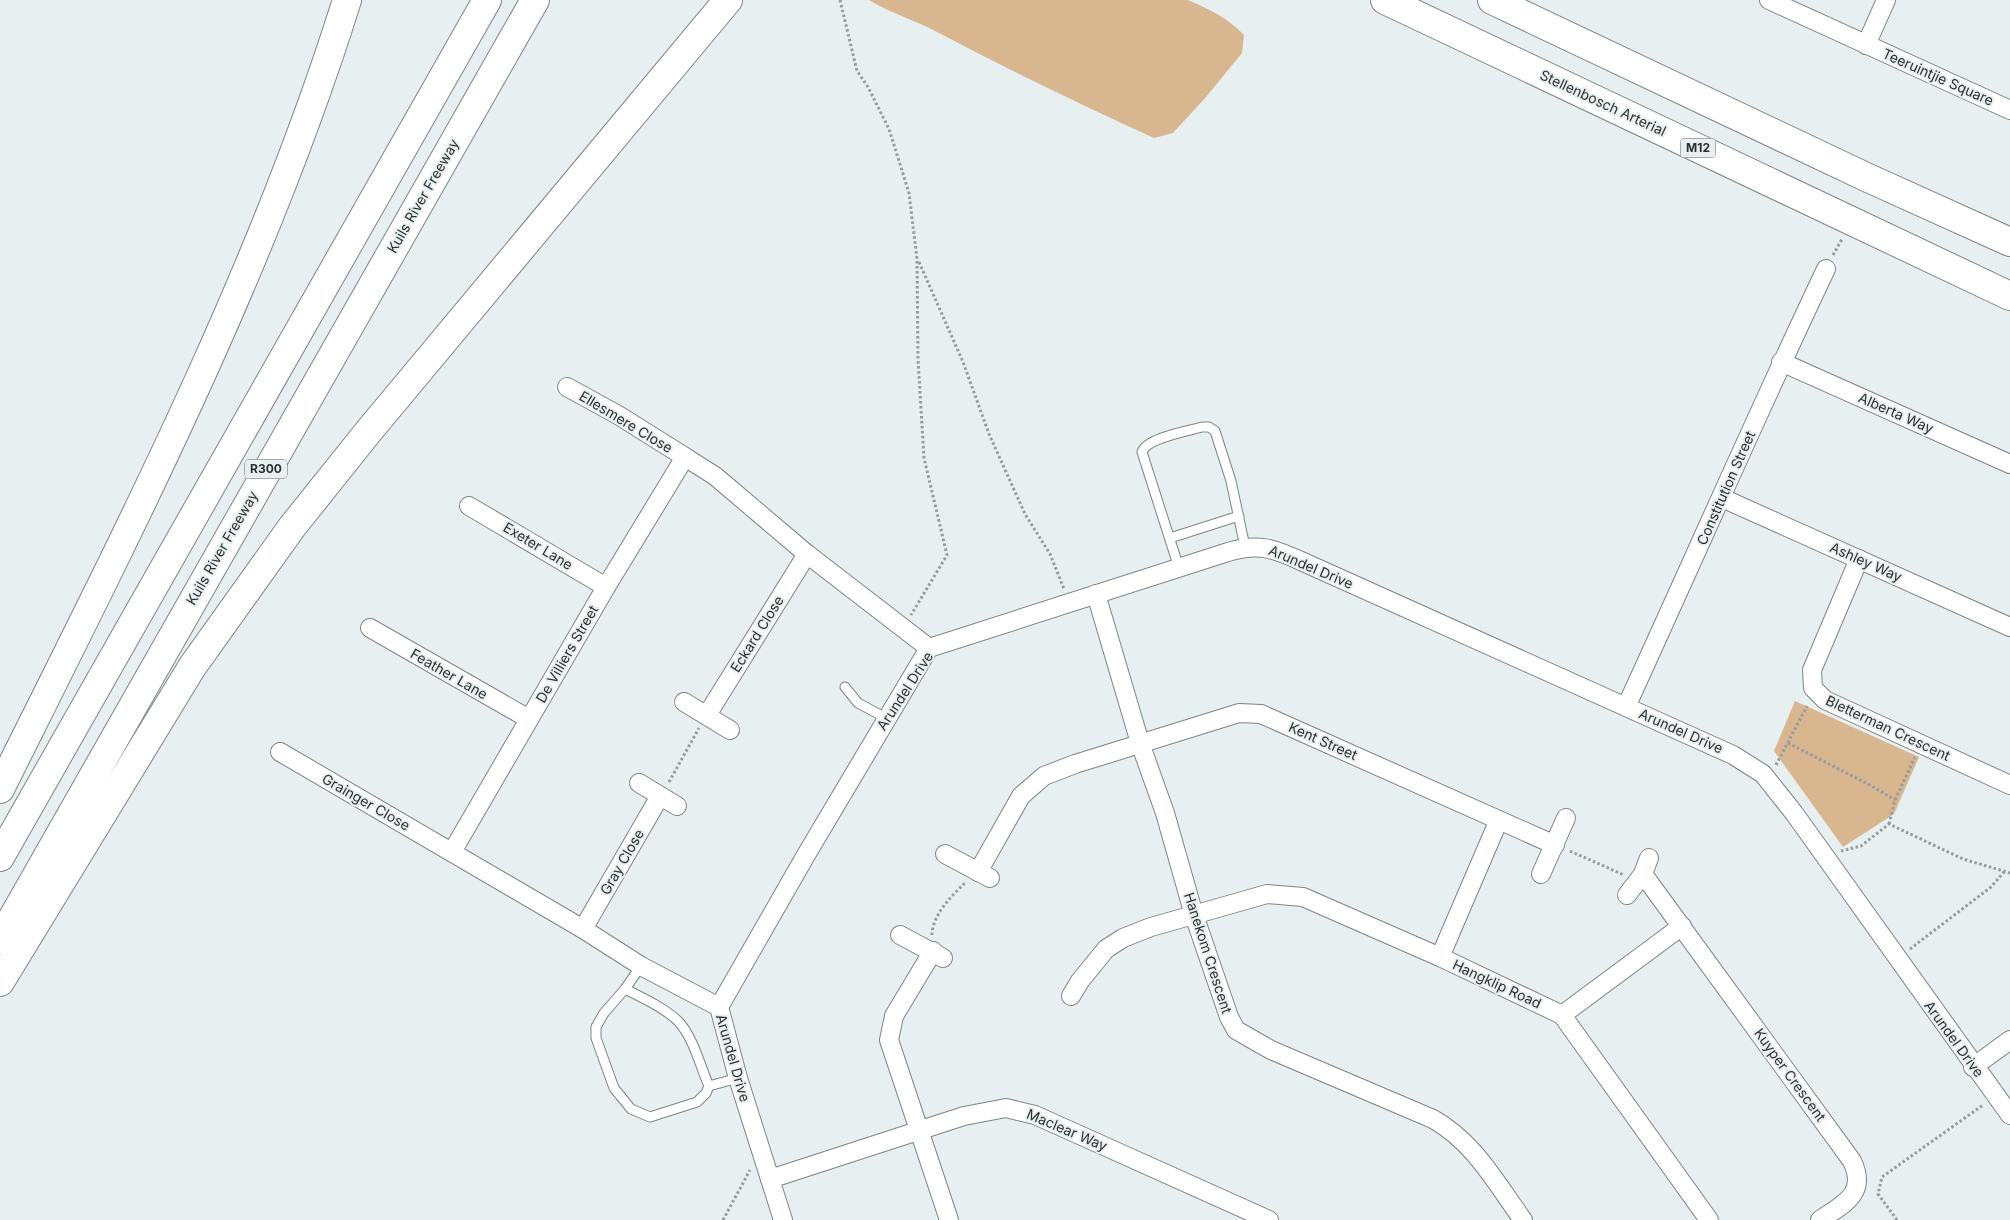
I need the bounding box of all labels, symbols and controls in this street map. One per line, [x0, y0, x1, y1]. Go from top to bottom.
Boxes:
street label: Teeruintjie Square [1880, 44, 1996, 109]
street label: Stellenbosch Arterial [1537, 66, 1669, 139]
street label: Kuils River Freeway [383, 136, 462, 256]
road number: M12 [1680, 138, 1716, 158]
street label: Ellesmere Close [577, 387, 676, 456]
street label: Alberta Way [1856, 388, 1936, 437]
street label: Constitution Street [1693, 428, 1759, 548]
road number: R300 [245, 459, 287, 478]
street label: Kuils River Freeway [182, 488, 261, 608]
street label: Exeter Lane [500, 518, 576, 573]
street label: Ashley Way [1828, 538, 1905, 585]
street label: Arundel Drive [1266, 541, 1356, 592]
street label: Eckard Close [726, 592, 787, 675]
street label: De Villiers Street [532, 602, 602, 706]
street label: Feather Lane [408, 645, 491, 703]
street label: Arundel Drive [873, 648, 936, 733]
street label: Bletterman Crescent [1823, 691, 1953, 764]
street label: Arundel Drive [1637, 704, 1726, 757]
street label: Kent Street [1286, 718, 1361, 763]
street label: Grainger Close [319, 770, 413, 834]
street label: Gray Close [596, 826, 647, 898]
street label: Hanekom Crescent [1181, 890, 1236, 1016]
street label: Hangklip Road [1450, 956, 1544, 1012]
street label: Arundel Drive [1921, 997, 1988, 1080]
street label: Arundel Drive [713, 1012, 754, 1104]
street label: Kuyper Crescent [1751, 1025, 1830, 1125]
street label: Maclear Way [1024, 1105, 1110, 1154]

